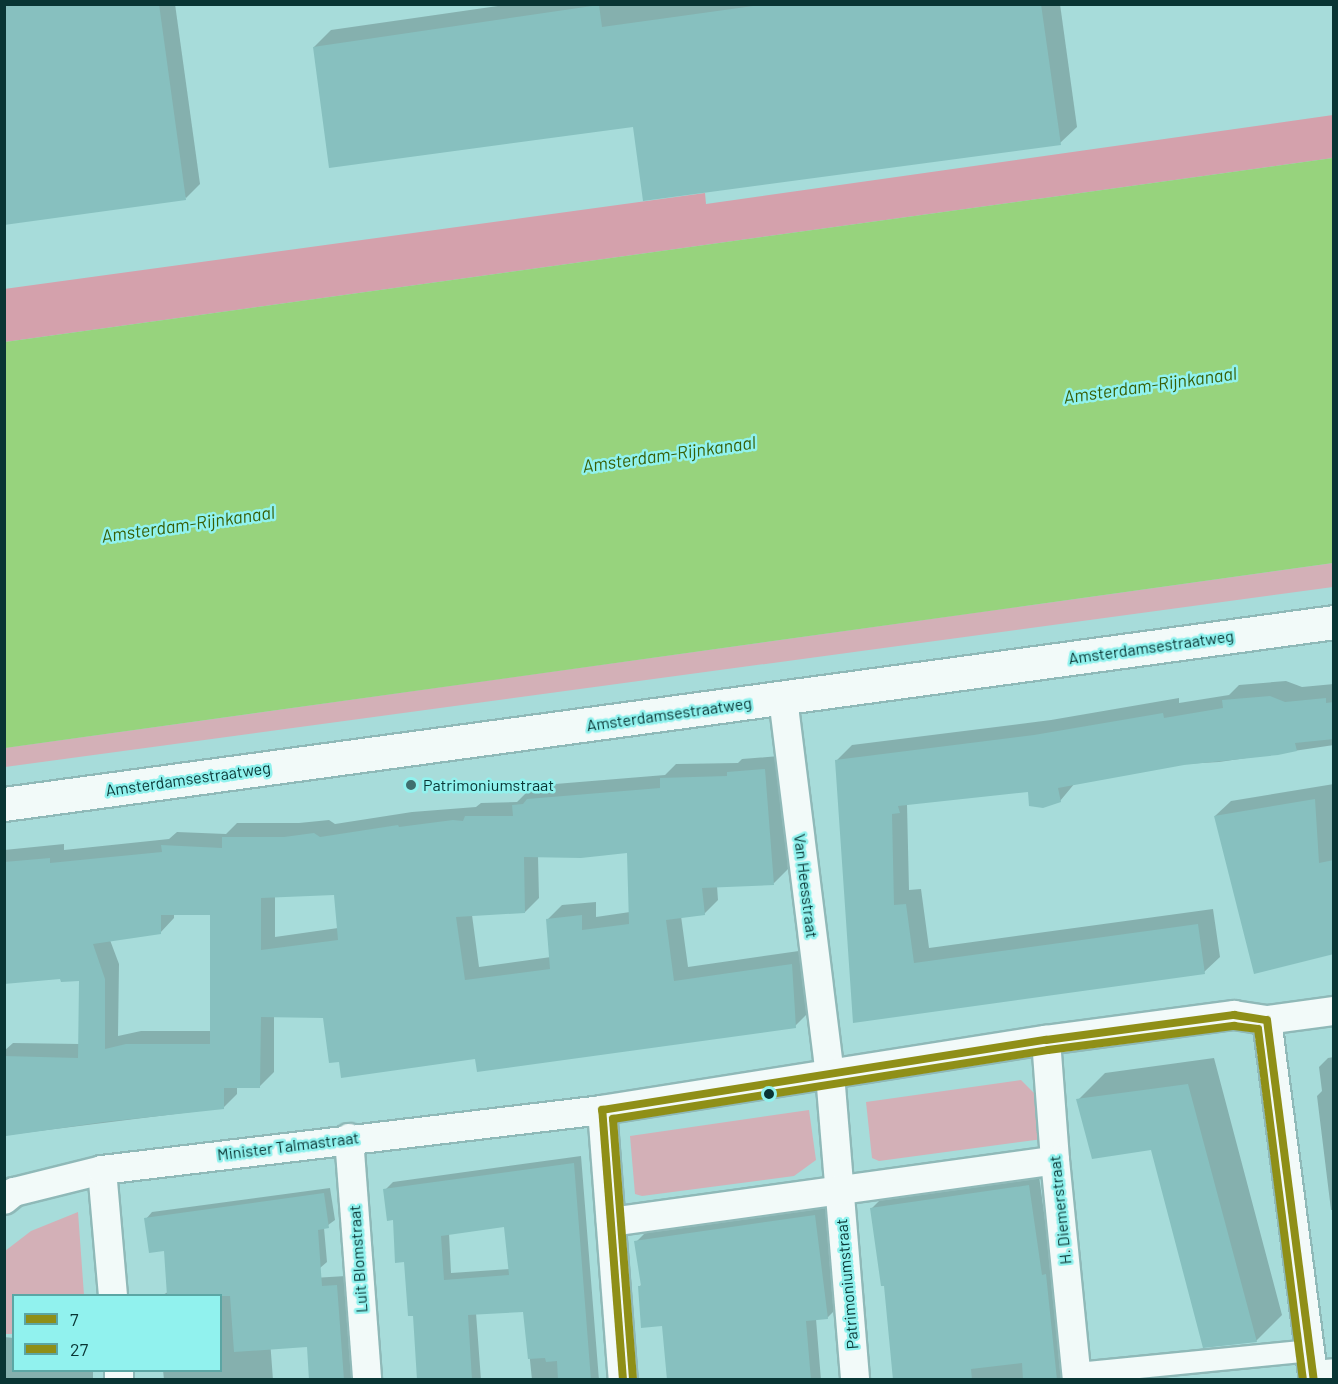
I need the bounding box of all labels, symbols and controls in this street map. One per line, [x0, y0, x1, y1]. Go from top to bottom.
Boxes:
water label: Amsterdam-Rijnkanaal [1062, 362, 1238, 408]
water label: Amsterdam-Rijnkanaal [581, 431, 757, 477]
water label: Amsterdam-Rijnkanaal [100, 501, 276, 547]
street label: Amsterdamsestraatweg [1067, 626, 1235, 668]
street label: Amsterdamsestraatweg [585, 693, 753, 735]
street label: Amsterdamsestraatweg [104, 758, 272, 800]
place label: Patrimoniumstraat [423, 775, 554, 795]
marker: Patrimoniumstraat [404, 778, 418, 792]
street label: Van Heesstraat [790, 833, 822, 939]
unlabelled marker [763, 1088, 775, 1100]
street label: Minister Talmastraat [216, 1128, 360, 1164]
street label: H. Diemerstraat [1045, 1155, 1075, 1265]
street label: Luit Blomstraat [345, 1205, 371, 1313]
street label: Patrimoniumstraat [832, 1218, 862, 1350]
legend [12, 1294, 222, 1372]
text: 7 [70, 1308, 79, 1330]
text: 27 [70, 1338, 88, 1360]

